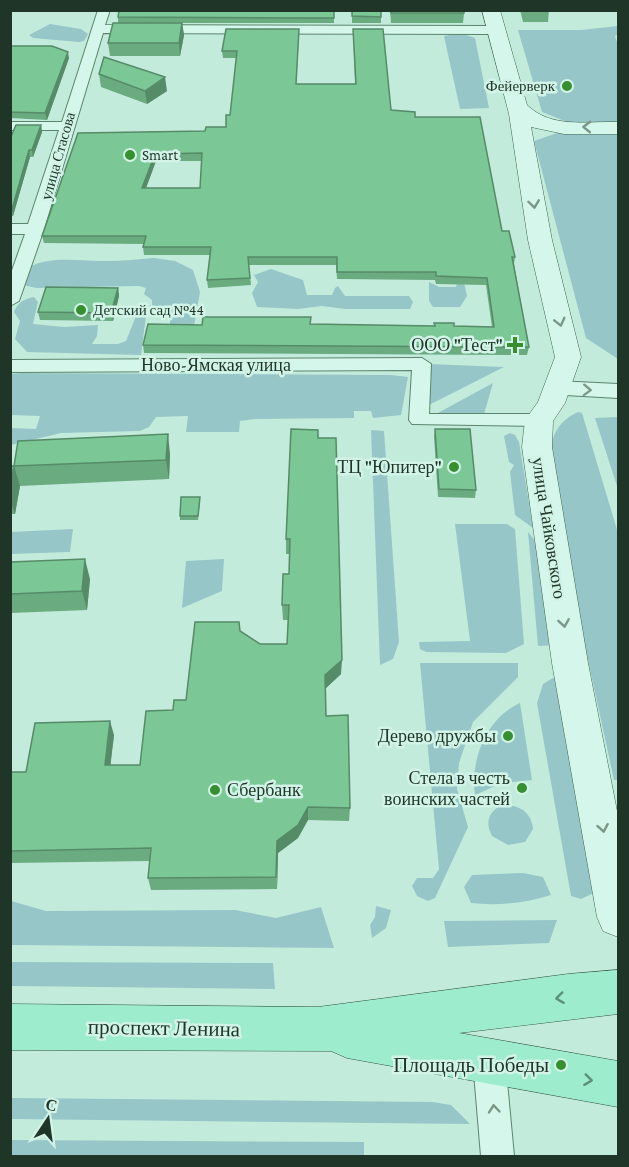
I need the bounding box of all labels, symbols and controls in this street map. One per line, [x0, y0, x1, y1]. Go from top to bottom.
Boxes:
place label: Фейерверк [486, 78, 556, 94]
marker: Фейерверк [560, 79, 574, 93]
street label: улица Стасова [38, 110, 78, 202]
one-way arrow [583, 121, 592, 133]
place label: Smart [142, 147, 179, 163]
marker: Smart [123, 148, 137, 162]
one-way arrow [528, 199, 540, 209]
place label: Детский сад №44 [93, 302, 204, 318]
marker: Детский сад №44 [74, 303, 88, 317]
one-way arrow [553, 317, 566, 327]
place label: ООО "Тест" [411, 335, 503, 355]
marker: ООО "Тест" [508, 338, 522, 352]
street label: Ново-Ямская улица [141, 355, 291, 375]
one-way arrow [583, 383, 592, 396]
street label: улица Чайковского [528, 456, 570, 600]
place label: ТЦ "Юпитер" [337, 457, 442, 477]
marker: ТЦ "Юпитер" [447, 460, 461, 474]
one-way arrow [557, 619, 569, 628]
place label: Дерево дружбы [378, 726, 496, 746]
marker: Дерево дружбы [501, 729, 515, 743]
place label: Стела в честь воинских частей [384, 768, 510, 809]
place label: Сбербанк [227, 780, 301, 800]
marker: Стела в честь воинских частей [515, 781, 529, 795]
marker: Сбербанк [208, 783, 222, 797]
one-way arrow [596, 823, 609, 833]
one-way arrow [556, 991, 565, 1003]
street label: проспект Ленина [88, 1015, 241, 1041]
place label: Площадь Победы [393, 1053, 549, 1077]
marker: Площадь Победы [554, 1058, 568, 1072]
one-way arrow [583, 1074, 593, 1086]
north arrow [18, 1089, 78, 1149]
text: С [44, 1095, 59, 1114]
one-way arrow [488, 1104, 501, 1113]

